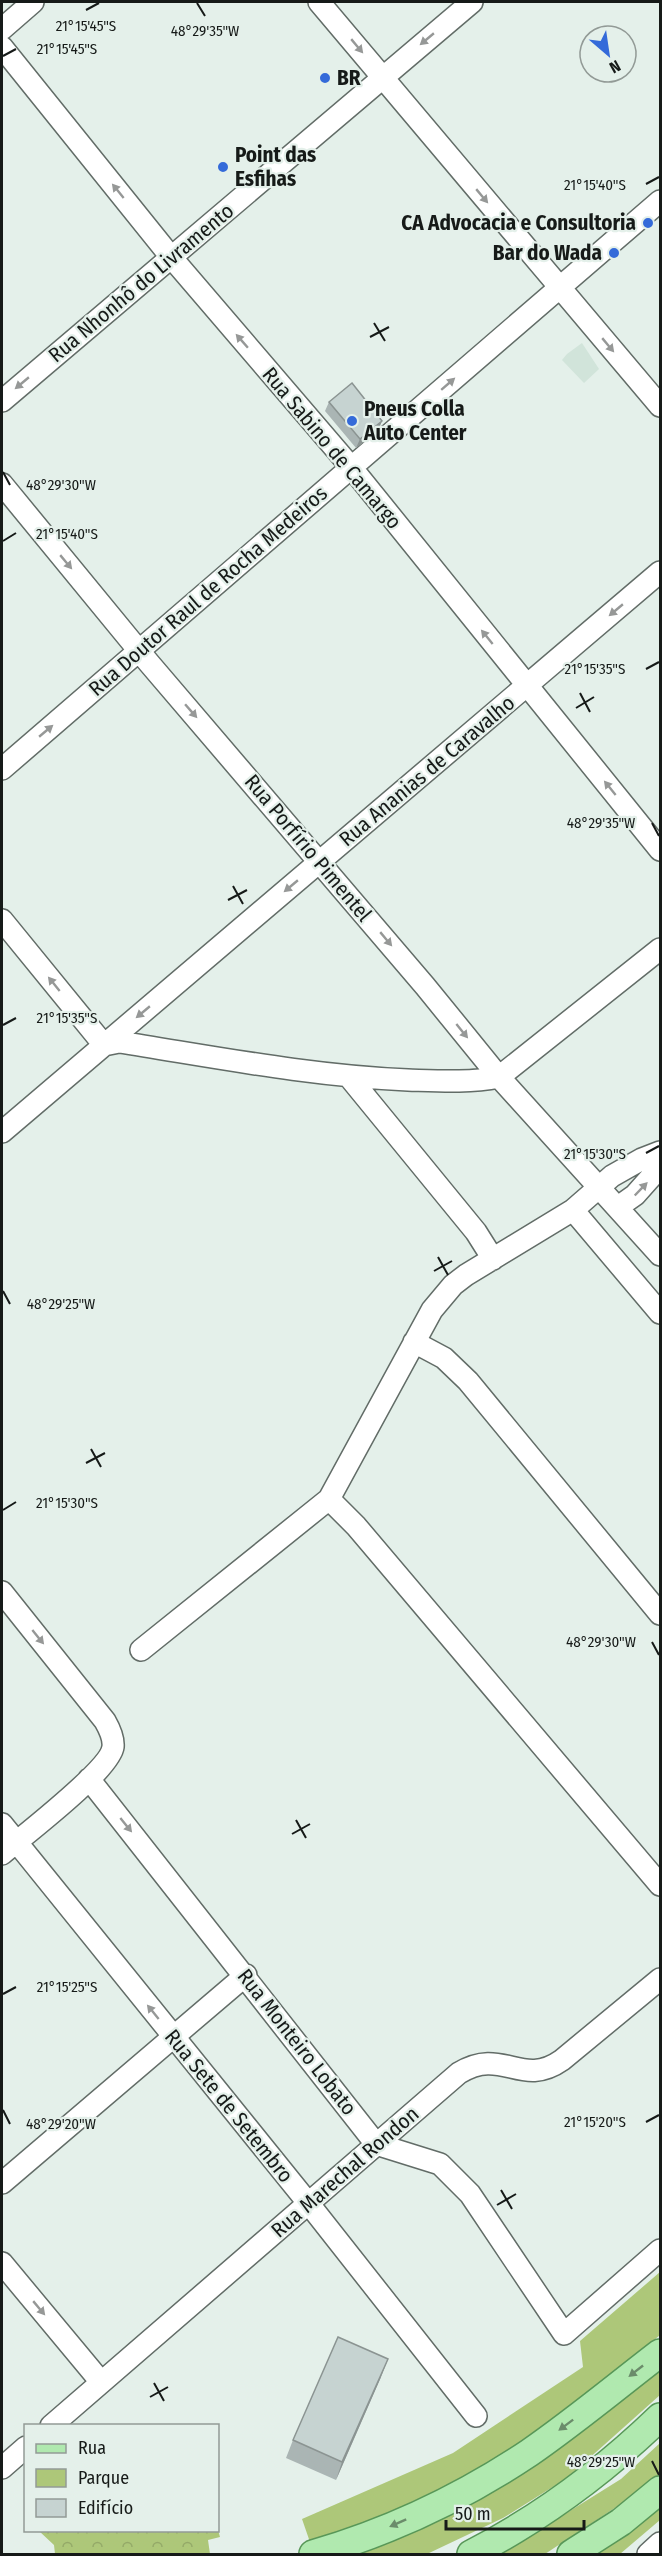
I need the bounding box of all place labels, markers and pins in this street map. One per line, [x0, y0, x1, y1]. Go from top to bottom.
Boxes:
place label: BR [337, 65, 361, 91]
marker: BR [318, 71, 332, 85]
place label: Point das Esfihas [235, 142, 316, 192]
marker: Point das Esfihas [216, 160, 230, 174]
place label: CA Advocacia e Consultoria [401, 210, 636, 236]
marker: CA Advocacia e Consultoria [641, 216, 655, 230]
place label: Bar do Wada [493, 240, 602, 266]
marker: Bar do Wada [607, 246, 621, 260]
place label: Pneus Colla Auto Center [363, 396, 467, 446]
marker: Pneus Colla Auto Center [345, 414, 359, 428]

